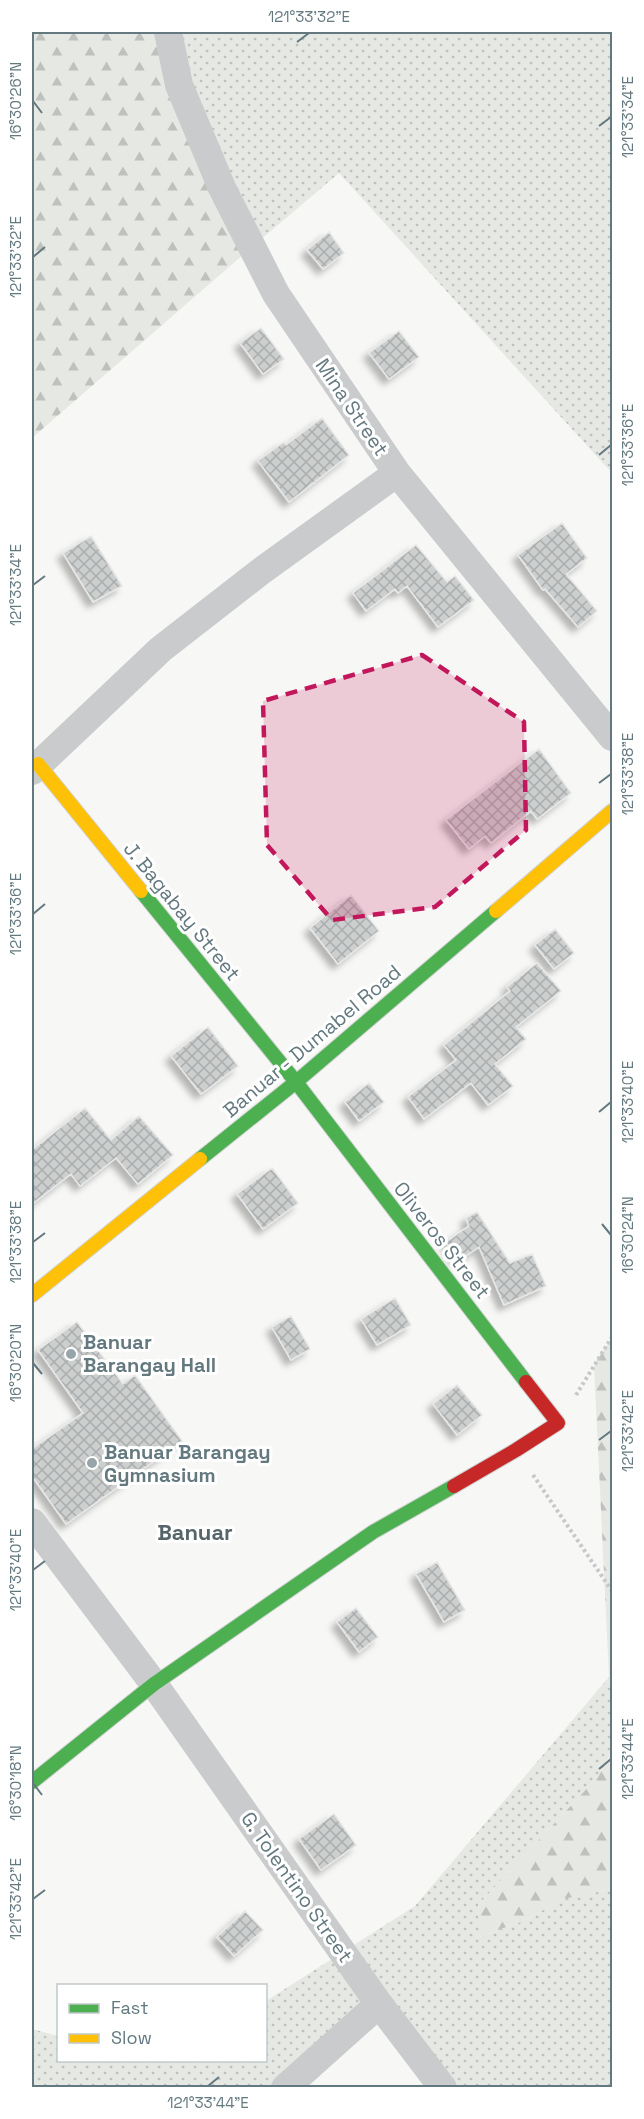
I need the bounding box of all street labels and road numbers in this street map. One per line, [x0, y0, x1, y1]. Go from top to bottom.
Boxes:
street label: Mina Street [310, 353, 394, 461]
street label: J. Bagabay Street [118, 836, 246, 986]
street label: Banuar - Dumabel Road [218, 959, 406, 1123]
street label: Oliveros Street [388, 1176, 496, 1304]
street label: G. Tolentino Street [235, 1807, 359, 1967]

